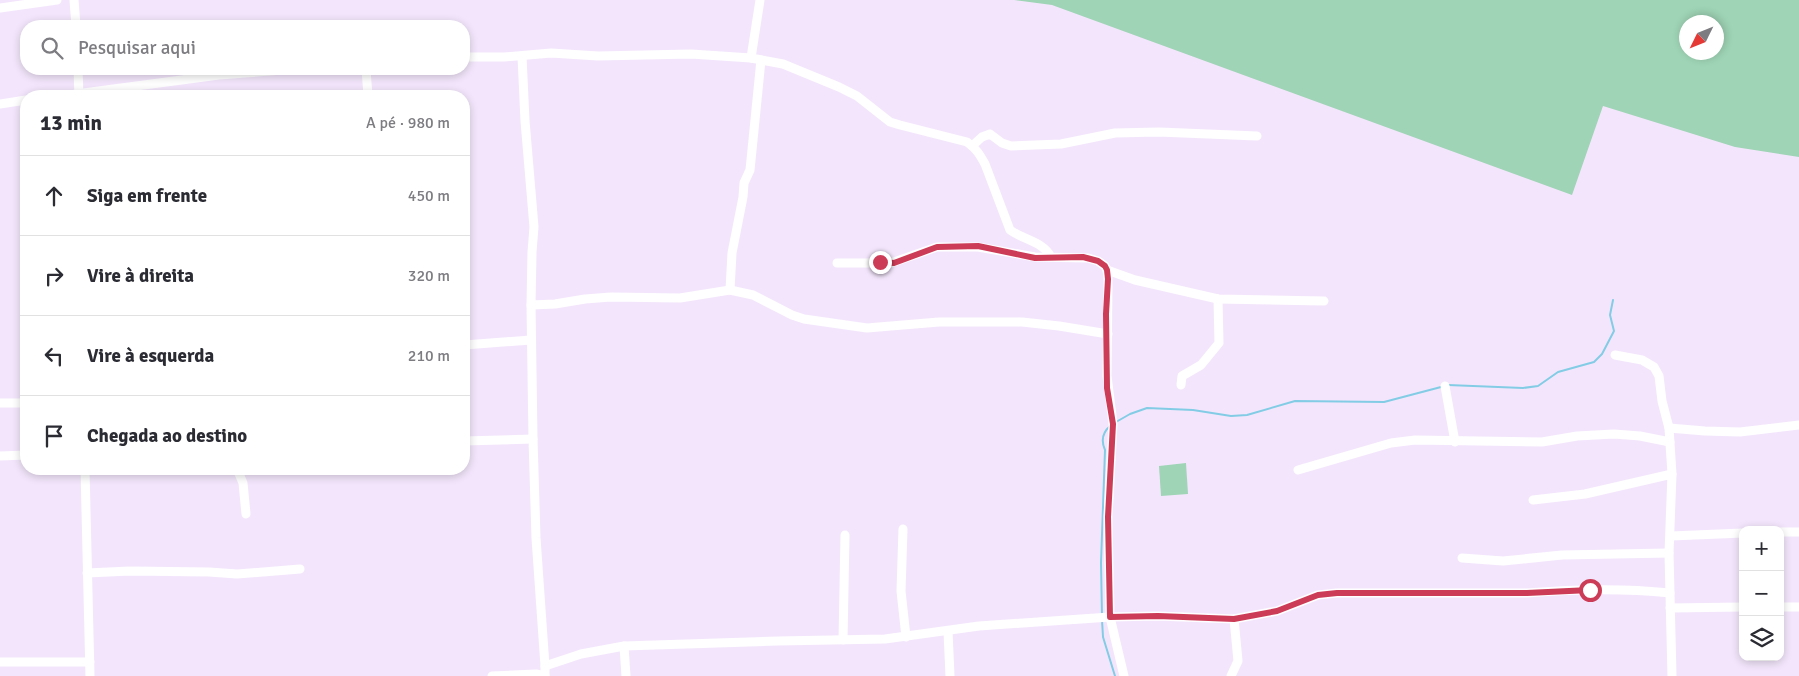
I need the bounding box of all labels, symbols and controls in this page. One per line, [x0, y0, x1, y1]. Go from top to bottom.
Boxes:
north arrow [1679, 15, 1724, 60]
search box [20, 20, 470, 75]
icon: search [38, 34, 66, 62]
text: Pesquisar aqui [78, 36, 196, 60]
text: 13 min [40, 110, 102, 136]
text: A pé · 980 m [366, 113, 450, 133]
icon: ahead [40, 182, 68, 210]
text: Siga em frente [87, 184, 207, 208]
text: 450 m [408, 186, 450, 206]
route end [869, 251, 892, 274]
icon: right [40, 262, 68, 290]
text: Vire à direita [87, 264, 194, 288]
text: 320 m [408, 266, 450, 286]
icon: left [40, 342, 68, 370]
text: Vire à esquerda [87, 344, 214, 368]
text: 210 m [408, 346, 450, 366]
icon: arrive [40, 422, 68, 450]
text: Chegada ao destino [87, 424, 247, 448]
map controls [1739, 526, 1784, 661]
button: + [1739, 526, 1784, 571]
button: − [1739, 571, 1784, 616]
route start [1579, 579, 1602, 602]
button: layers [1739, 616, 1784, 661]

